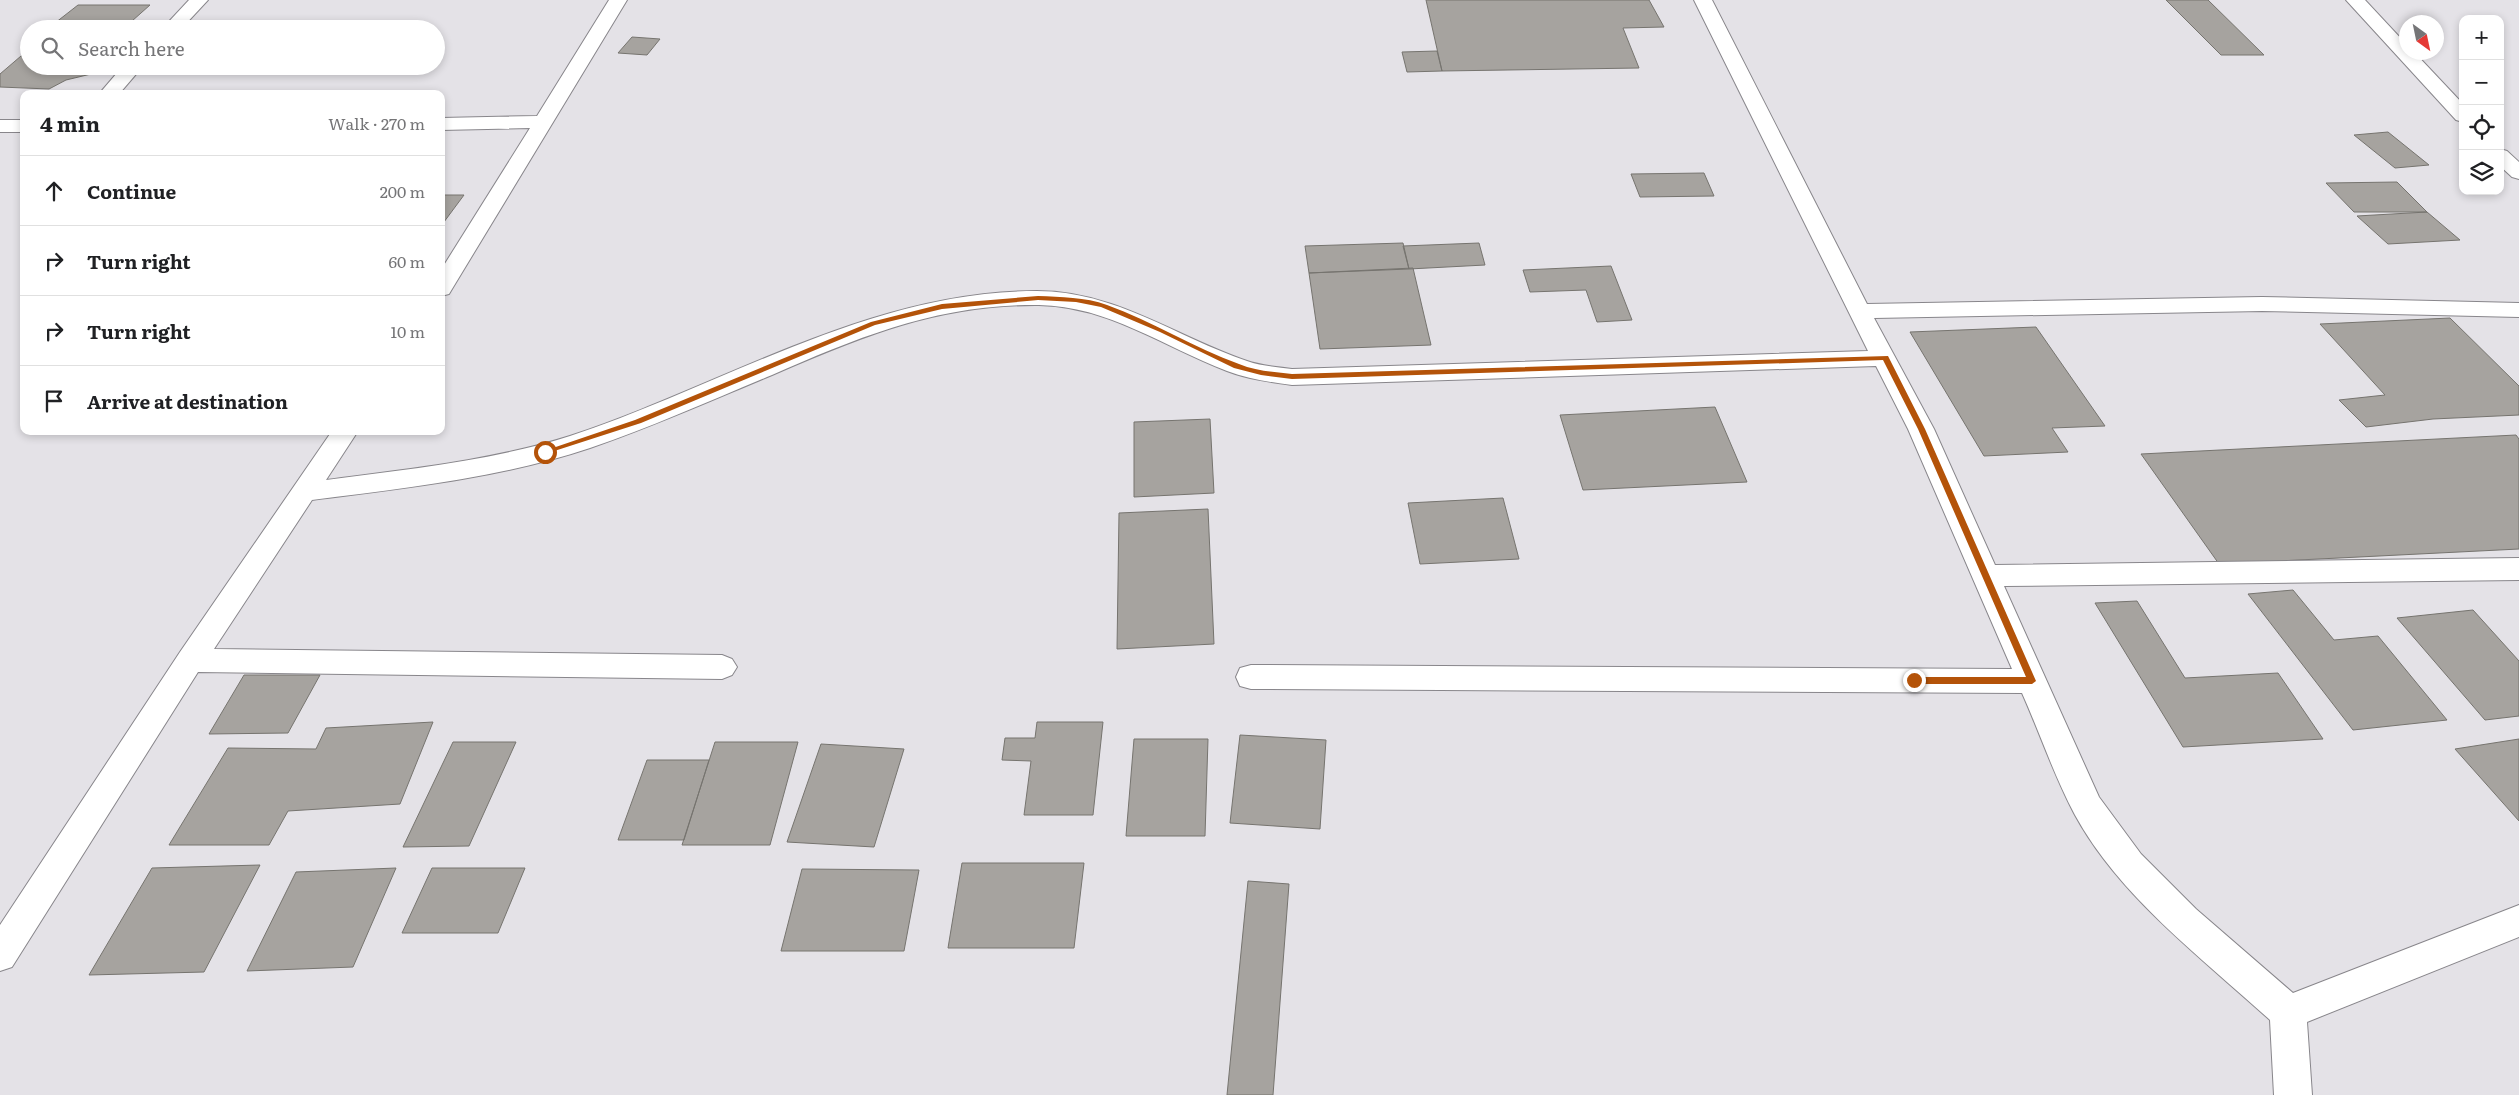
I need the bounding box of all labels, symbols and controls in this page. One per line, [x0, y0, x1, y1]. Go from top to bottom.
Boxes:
north arrow [2399, 15, 2444, 60]
map controls [2459, 15, 2504, 195]
button: + [2459, 15, 2504, 60]
search box [20, 20, 445, 75]
icon: search [38, 34, 66, 62]
text: Search here [78, 34, 185, 62]
button: − [2459, 60, 2504, 105]
button: locate [2459, 105, 2504, 150]
text: 4 min [40, 107, 100, 138]
text: Walk · 270 m [328, 111, 425, 135]
button: layers [2459, 150, 2504, 195]
icon: ahead [40, 177, 68, 205]
text: Continue [87, 177, 176, 205]
text: 200 m [380, 179, 425, 203]
icon: right [40, 247, 68, 275]
text: Turn right [87, 247, 191, 275]
text: 60 m [388, 249, 425, 273]
icon: right [40, 317, 68, 345]
text: Turn right [87, 317, 191, 345]
text: 10 m [391, 319, 425, 343]
icon: arrive [40, 387, 68, 415]
text: Arrive at destination [87, 387, 288, 415]
route start [534, 441, 557, 464]
route end [1903, 669, 1926, 692]

